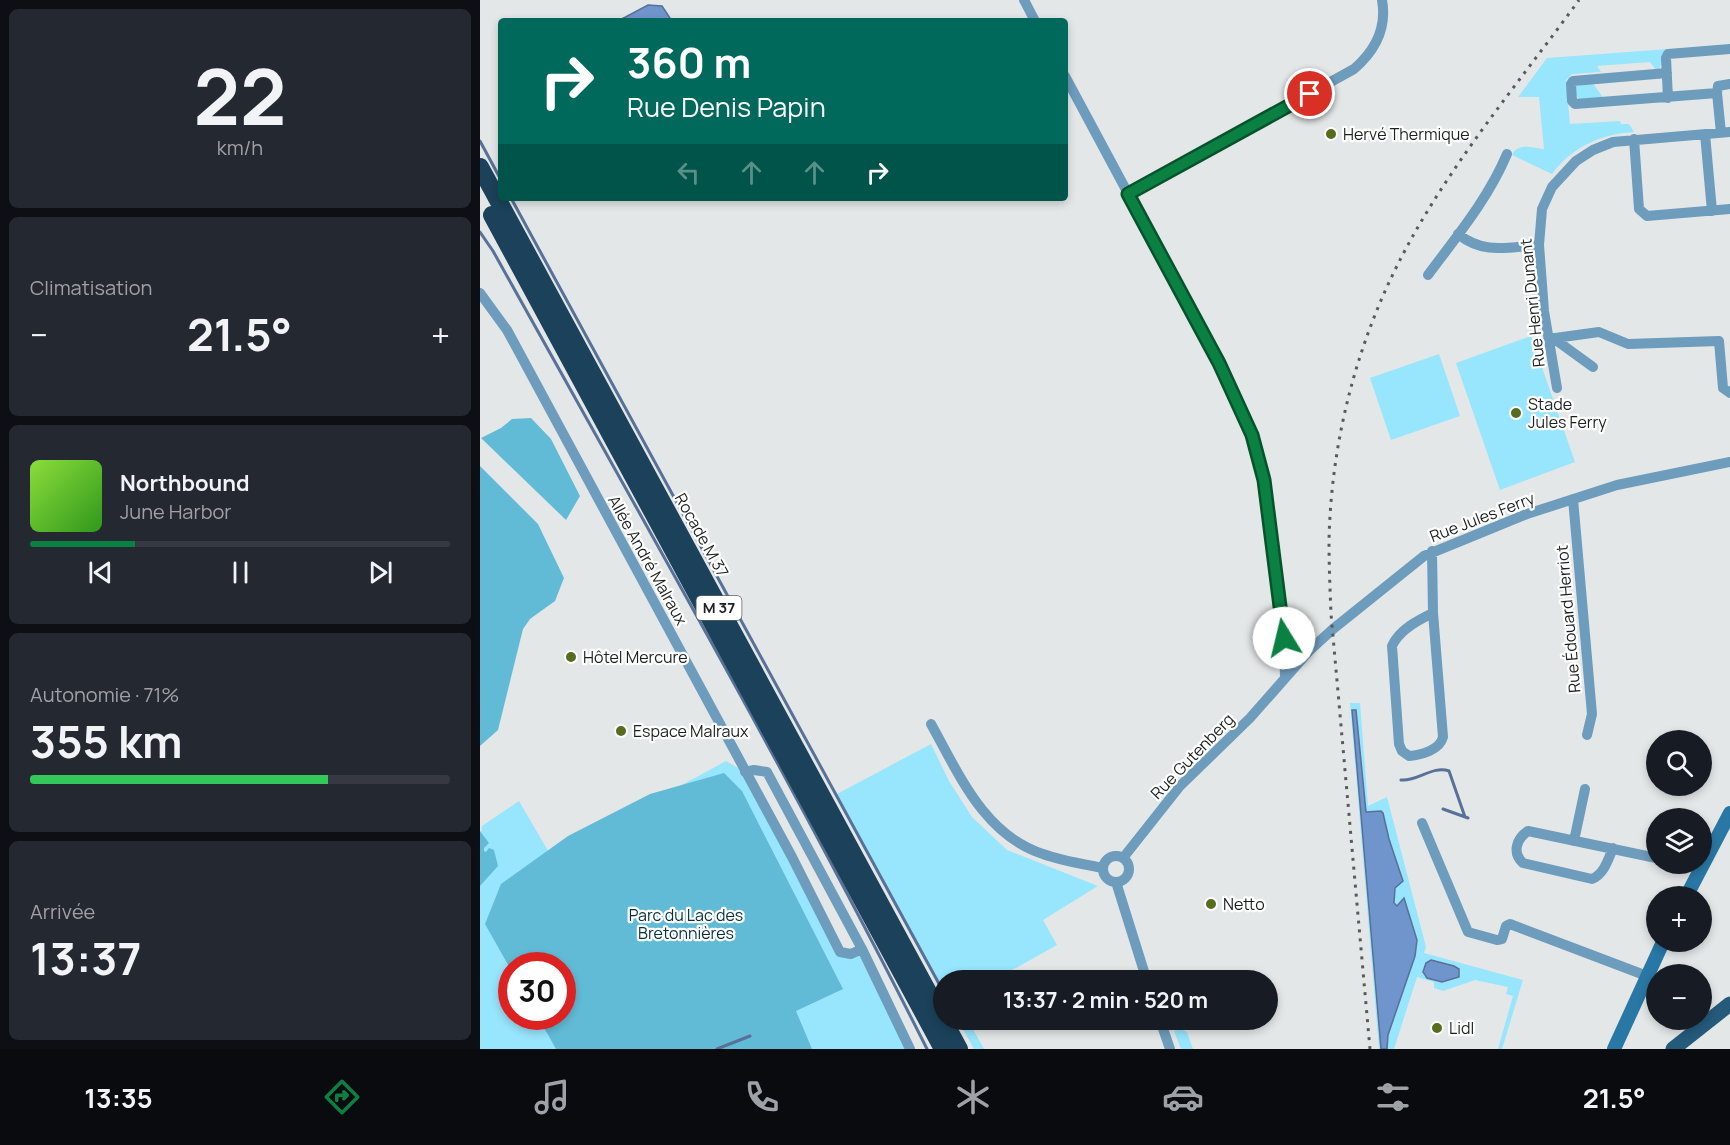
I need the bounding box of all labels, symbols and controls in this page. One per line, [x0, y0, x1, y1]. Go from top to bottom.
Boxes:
text: 360 m [627, 33, 751, 91]
text: 22 [194, 42, 286, 148]
icon: right [528, 42, 606, 120]
pin [1284, 68, 1335, 119]
icon: arrive [1293, 77, 1326, 110]
text: Rue Denis Papin [627, 88, 826, 125]
place label: Hervé Thermique [1343, 123, 1470, 145]
marker: Hervé Thermique [1324, 127, 1338, 141]
text: km/h [217, 134, 263, 161]
icon: left [672, 156, 705, 189]
icon: ahead [735, 156, 768, 189]
icon: ahead [798, 156, 831, 189]
icon: right [861, 156, 894, 189]
street label: Rue Henri Dunant [1514, 238, 1550, 368]
text: Climatisation [30, 274, 152, 301]
text: 21.5° [187, 303, 292, 365]
text: − [30, 312, 48, 357]
text: + [431, 312, 450, 357]
place label: Stade Jules Ferry [1528, 393, 1607, 433]
marker: Stade Jules Ferry [1509, 406, 1523, 420]
text: Northbound [120, 468, 250, 498]
street label: Rue Jules Ferry [1426, 487, 1538, 547]
street label: Rocade M 37 [670, 489, 734, 581]
street label: Allée André Malraux [603, 491, 693, 629]
text: June Harbor [120, 498, 232, 525]
street label: Rue Édouard Herriot [1551, 544, 1585, 694]
icon: previous [84, 556, 117, 589]
icon: pause [224, 556, 257, 589]
icon: next [364, 556, 397, 589]
road number: M 37 [696, 596, 742, 620]
position arrow [1252, 606, 1316, 670]
place label: Hôtel Mercure [583, 646, 688, 668]
marker: Hôtel Mercure [564, 650, 578, 664]
text: Autonomie · 71% [30, 681, 179, 708]
street label: Rue Gutenberg [1145, 708, 1239, 804]
text: 355 km [30, 710, 183, 772]
place label: Espace Malraux [633, 720, 749, 742]
marker: Espace Malraux [614, 724, 628, 738]
map controls [1646, 730, 1712, 1030]
button: search [1646, 730, 1712, 796]
button: layers [1646, 808, 1712, 874]
button: + [1646, 886, 1712, 952]
place label: Netto [1223, 893, 1265, 915]
marker: Netto [1204, 897, 1218, 911]
text: Arrivée [30, 898, 95, 925]
park label: Parc du Lac des Bretonnières [629, 904, 743, 944]
text: 13:37 [30, 927, 141, 989]
speed limit sign: 30 [498, 952, 576, 1030]
button: − [1646, 964, 1712, 1030]
text: 13:37 · 2 min · 520 m [1003, 985, 1208, 1015]
place label: Lidl [1449, 1017, 1474, 1039]
marker: Lidl [1430, 1021, 1444, 1035]
icon: directions [321, 1076, 363, 1118]
icon: music [531, 1076, 573, 1118]
icon: phone [741, 1076, 783, 1118]
icon: climate [952, 1076, 994, 1118]
icon: car [1162, 1076, 1204, 1118]
icon: filters [1372, 1076, 1414, 1118]
text: 13:35 [84, 1079, 152, 1116]
text: 21.5° [1583, 1079, 1646, 1116]

